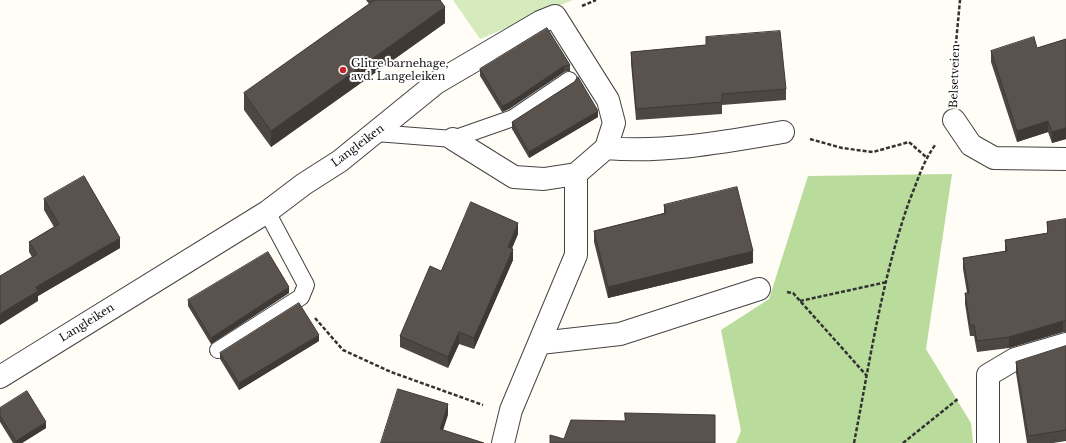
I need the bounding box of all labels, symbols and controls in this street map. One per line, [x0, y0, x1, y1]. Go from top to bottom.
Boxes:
street label: Belsetveien [947, 44, 963, 108]
place label: Glitre barnehage, avd. Langeleiken [351, 57, 449, 83]
marker: Glitre barnehage, avd. Langeleiken [338, 65, 348, 75]
street label: Langleiken [329, 122, 387, 170]
street label: Langleiken [57, 301, 117, 345]

